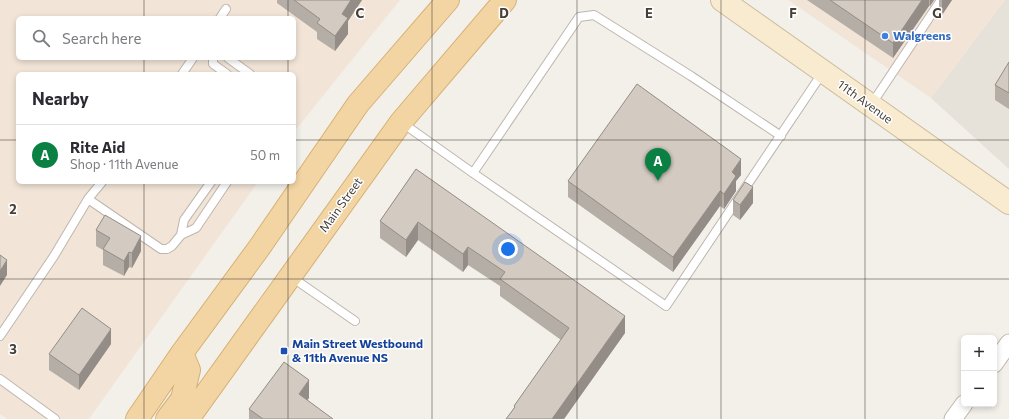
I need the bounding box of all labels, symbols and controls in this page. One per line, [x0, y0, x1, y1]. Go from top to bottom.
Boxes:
text: C [356, 5, 365, 21]
text: D [499, 5, 509, 21]
text: E [645, 5, 653, 21]
text: F [789, 5, 797, 21]
text: G [932, 5, 942, 21]
search box [16, 16, 296, 60]
icon: search [30, 27, 52, 49]
place label: Walgreens [893, 28, 951, 42]
text: Search here [62, 29, 141, 47]
marker: Walgreens [880, 31, 890, 41]
street label: 11th Avenue [835, 77, 896, 126]
text: Nearby [32, 88, 89, 109]
text: Rite Aid [70, 138, 125, 156]
text: A [40, 147, 50, 163]
text: 50 m [250, 147, 280, 163]
pin: A [645, 148, 671, 181]
text: Shop · 11th Avenue [70, 156, 178, 172]
street label: Main Street [316, 174, 365, 234]
text: 2 [9, 201, 17, 217]
your location [498, 239, 518, 259]
map controls [961, 335, 997, 407]
button: + [961, 335, 997, 371]
place label: Main Street Westbound & 11th Avenue NS [292, 336, 423, 364]
text: 3 [9, 341, 17, 357]
marker: Main Street Westbound & 11th Avenue NS [279, 346, 289, 356]
button: − [961, 371, 997, 407]

